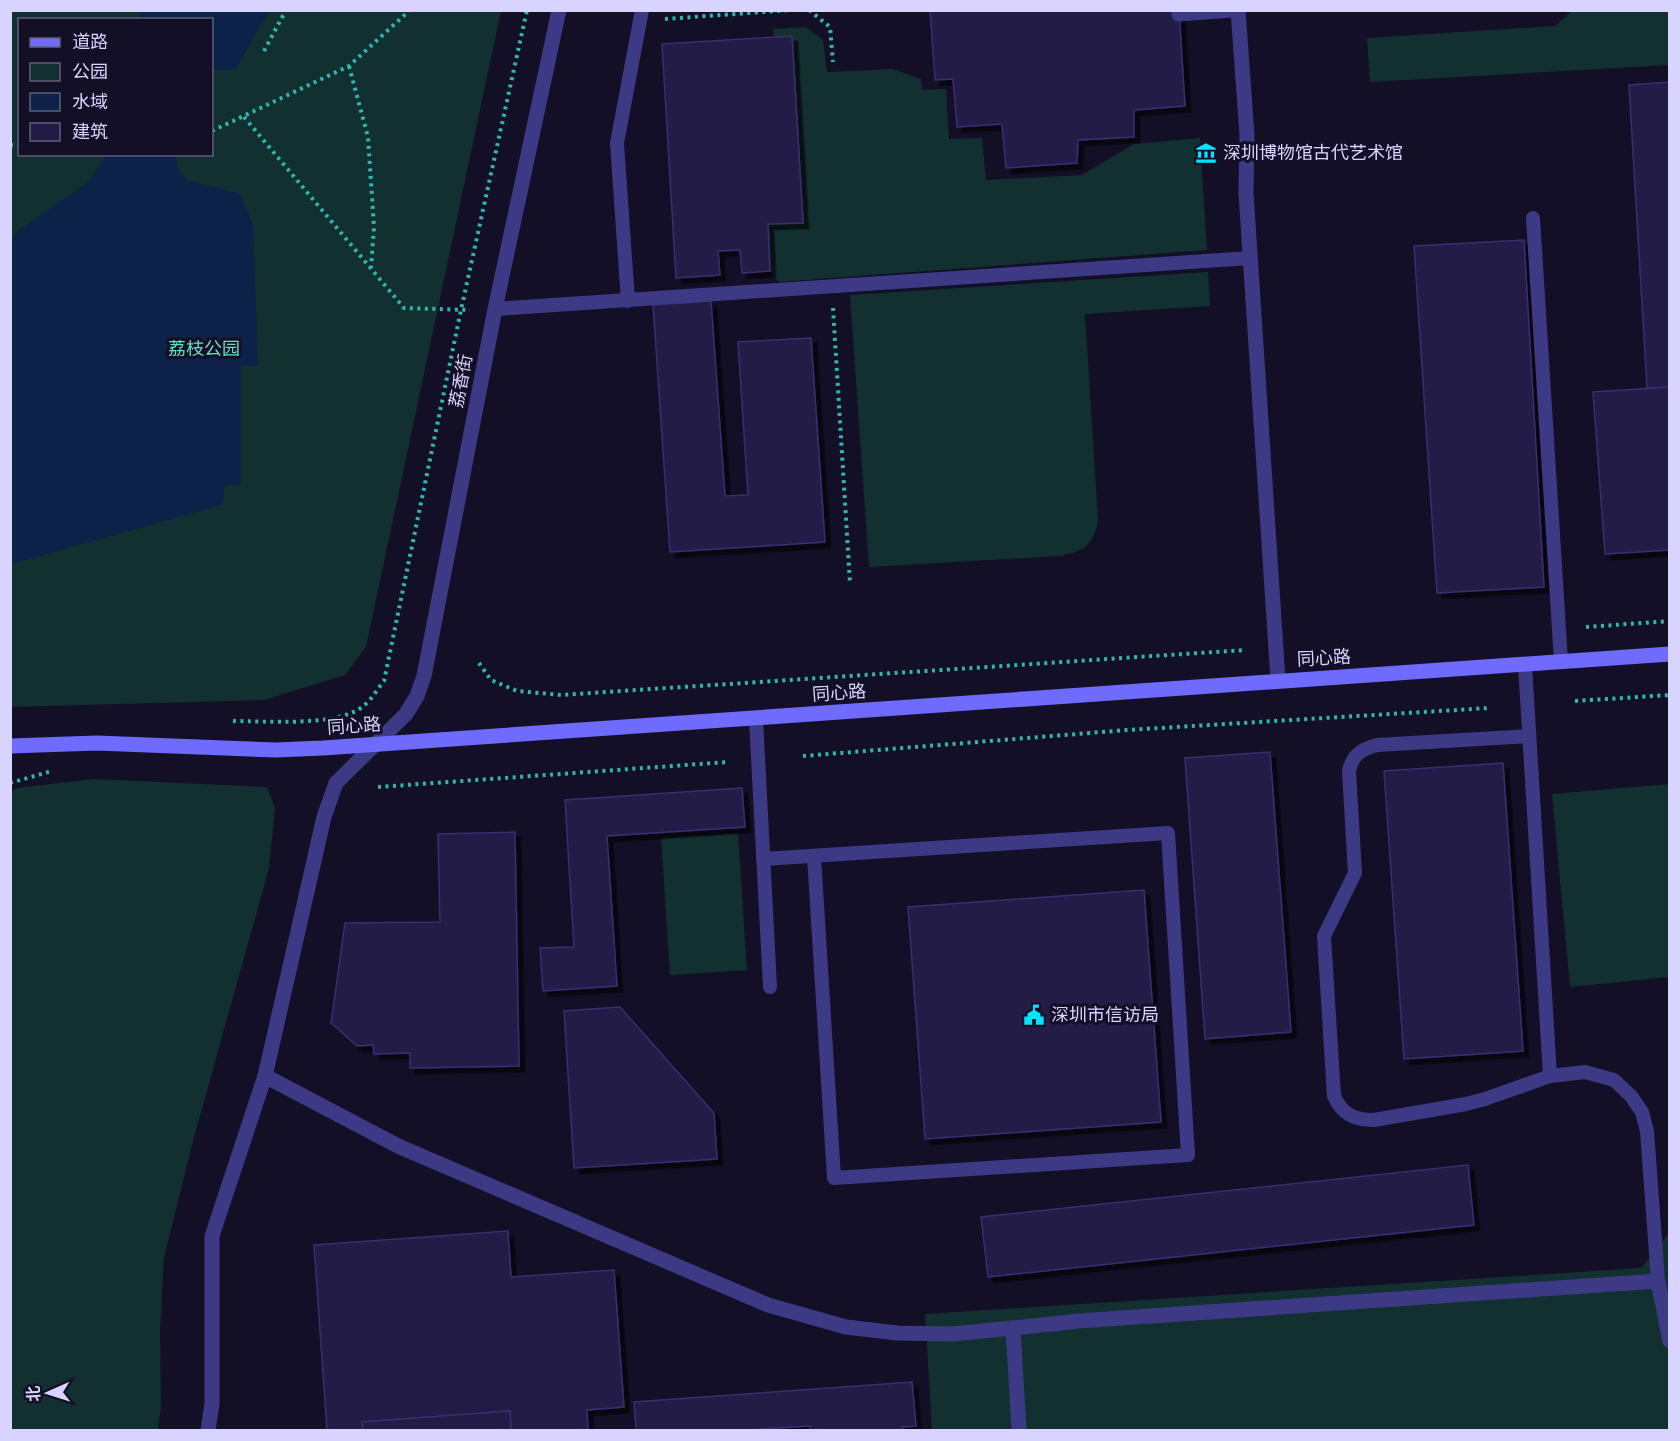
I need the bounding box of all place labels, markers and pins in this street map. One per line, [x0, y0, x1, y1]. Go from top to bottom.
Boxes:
museum icon: 深圳博物馆古代艺术馆 [1194, 141, 1218, 165]
place label: 深圳博物馆古代艺术馆 [1223, 141, 1403, 165]
public building icon: 深圳市信访局 [1022, 1003, 1046, 1027]
place label: 深圳市信访局 [1051, 1003, 1159, 1027]

